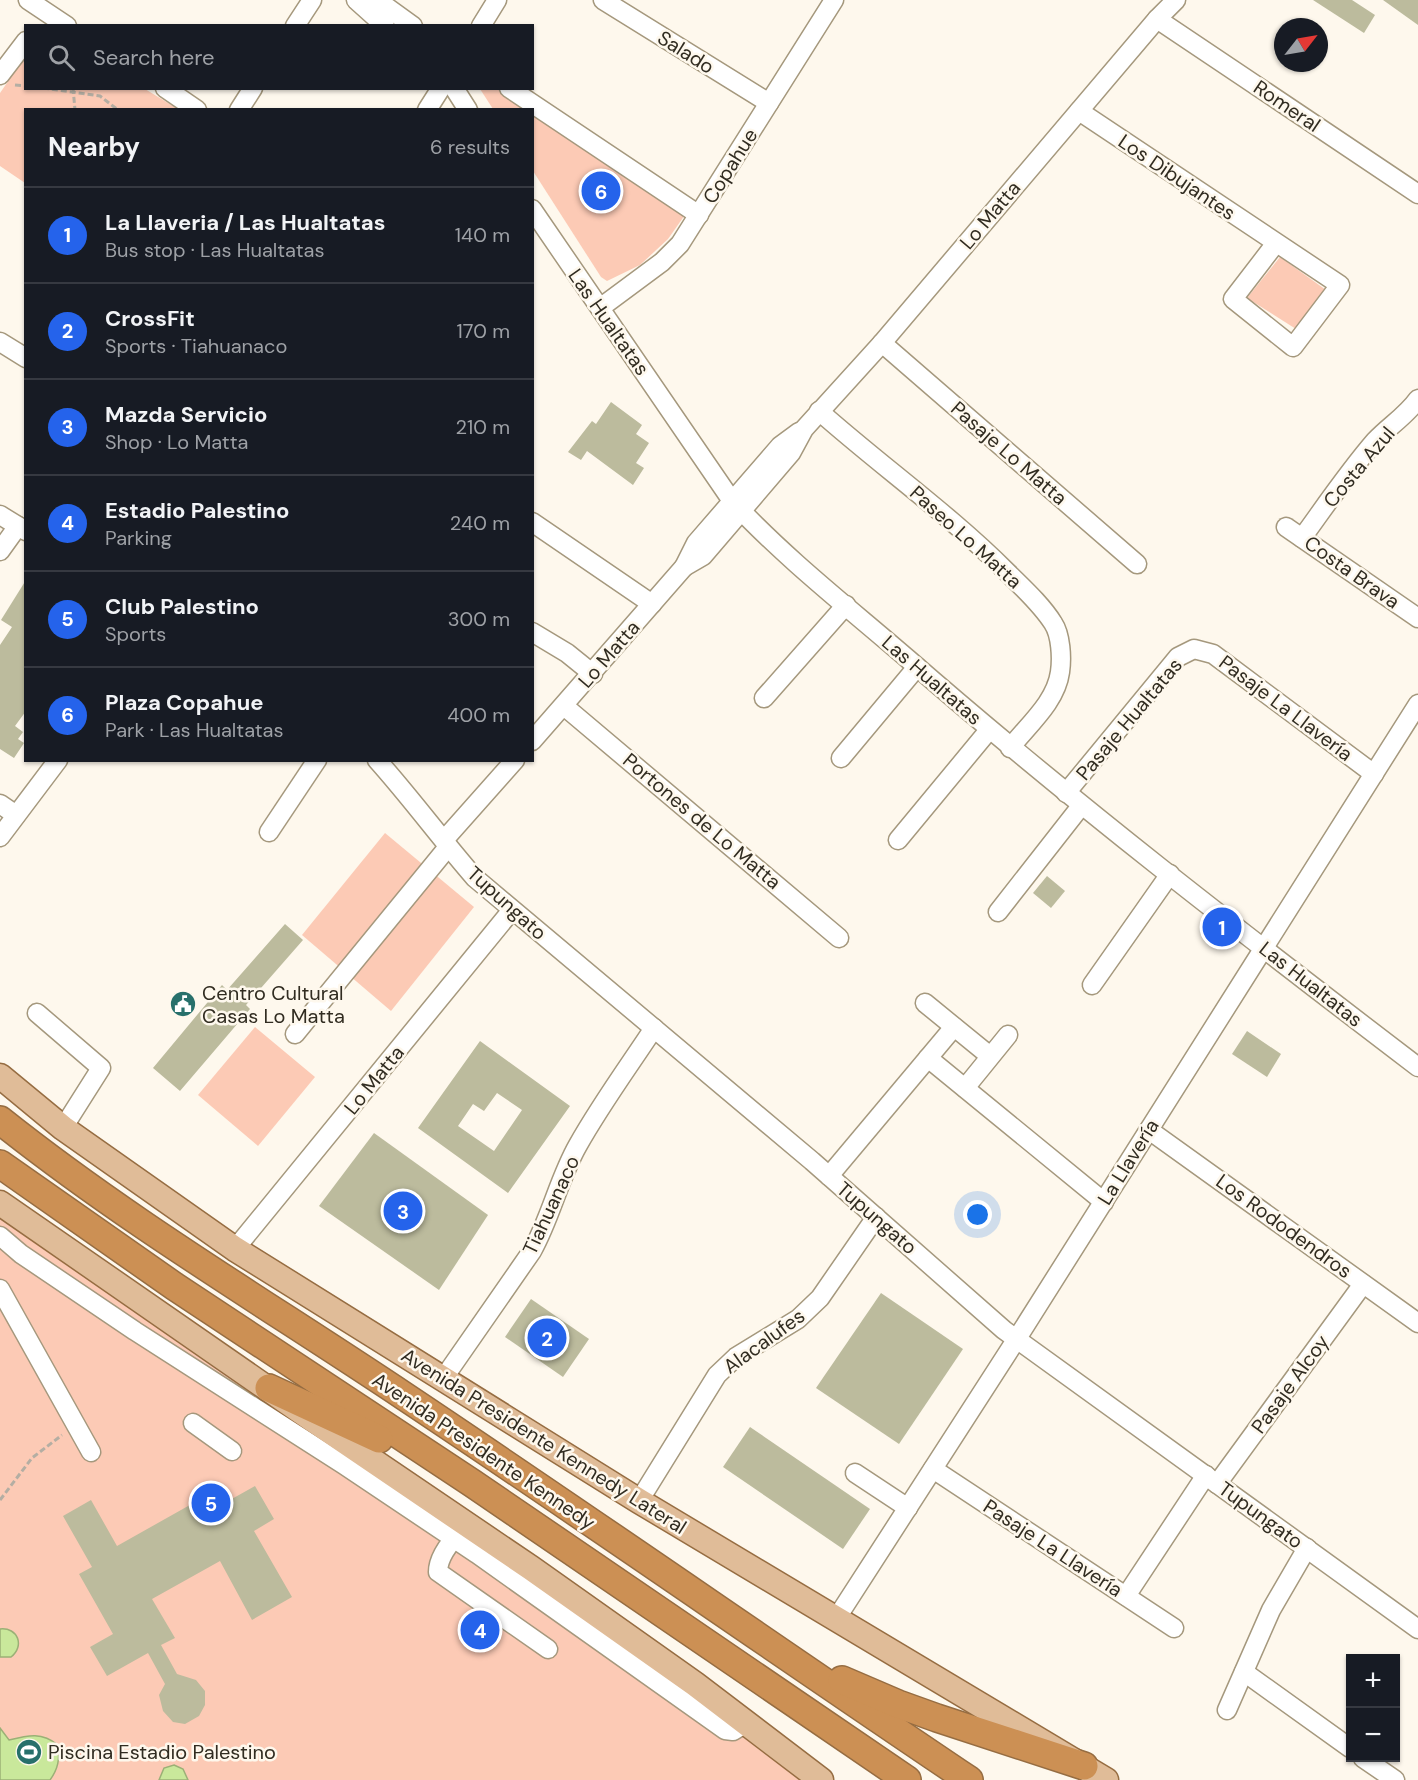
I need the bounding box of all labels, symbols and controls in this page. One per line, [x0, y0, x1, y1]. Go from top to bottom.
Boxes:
north arrow [1274, 18, 1328, 72]
search box [24, 24, 534, 90]
street label: Salado [653, 24, 719, 80]
icon: search [45, 41, 78, 74]
text: Search here [93, 43, 214, 72]
street label: Romeral [1249, 74, 1325, 138]
street label: Copahue [697, 124, 763, 208]
street label: Los Dibujantes [1113, 128, 1241, 226]
text: Nearby [48, 130, 140, 164]
text: 6 results [430, 134, 510, 160]
pin: 6 [582, 168, 620, 213]
street label: Lo Matta [954, 176, 1026, 254]
text: La Llaveria / Las Hualtatas [105, 208, 385, 237]
text: 1 [64, 222, 71, 248]
text: 140 m [455, 222, 510, 248]
text: Bus stop · Las Hualtatas [105, 237, 324, 263]
street label: Las Hualtatas [563, 264, 655, 380]
text: CrossFit [105, 304, 195, 333]
text: 2 [62, 318, 73, 344]
text: 170 m [457, 318, 510, 344]
text: Sports · Tiahuanaco [105, 333, 287, 359]
street label: Pasaje Lo Matta [945, 395, 1073, 511]
text: Mazda Servicio [105, 400, 267, 429]
text: 3 [61, 414, 74, 440]
text: 210 m [455, 414, 510, 440]
street label: Costa Azul [1317, 421, 1401, 513]
text: Shop · Lo Matta [105, 429, 248, 455]
street label: Paseo Lo Matta [905, 480, 1027, 594]
text: Estadio Palestino [105, 496, 289, 525]
text: 4 [61, 510, 74, 536]
text: 240 m [450, 510, 510, 536]
text: Parking [105, 525, 172, 551]
street label: Costa Brava [1299, 530, 1405, 614]
text: Club Palestino [105, 592, 259, 621]
text: 5 [61, 606, 74, 632]
text: 300 m [448, 606, 510, 632]
street label: Lo Matta [573, 615, 645, 693]
text: Sports [105, 621, 166, 647]
street label: Las Hualtatas [877, 629, 987, 731]
street label: Pasaje La Llavería [1214, 649, 1358, 767]
street label: Pasaje Hualtatas [1070, 652, 1188, 786]
text: Plaza Copahue [105, 688, 263, 717]
text: 6 [61, 702, 74, 728]
text: 400 m [447, 702, 510, 728]
text: Park · Las Hualtatas [105, 717, 284, 743]
street label: Portones de Lo Matta [618, 747, 786, 895]
street label: Tupungato [462, 860, 552, 946]
pin: 1 [1202, 904, 1242, 950]
street label: Las Hualtatas [1254, 935, 1368, 1033]
place label: Centro Cultural Casas Lo Matta [202, 980, 345, 1029]
public building icon: Centro Cultural Casas Lo Matta [168, 989, 198, 1019]
street label: Lo Matta [338, 1040, 410, 1120]
street label: La Llavería [1091, 1114, 1165, 1210]
street label: Tiahuanaco [517, 1151, 585, 1259]
street label: Los Rododendros [1211, 1168, 1357, 1284]
street label: Tupungato [831, 1176, 923, 1260]
pin: 3 [384, 1188, 422, 1234]
your location [963, 1200, 992, 1229]
street label: Alacalufes [718, 1303, 810, 1379]
pin: 2 [528, 1316, 566, 1360]
street label: Pasaje Alcoy [1245, 1329, 1335, 1439]
street label: Avenida Presidente Kennedy Lateral [397, 1343, 691, 1539]
street label: Avenida Presidente Kennedy [368, 1367, 600, 1535]
street label: Tupungato [1214, 1476, 1308, 1554]
pin: 5 [192, 1480, 230, 1526]
street label: Pasaje La Llavería [978, 1493, 1128, 1603]
pin: 4 [460, 1608, 500, 1652]
map controls [1346, 1654, 1400, 1762]
button: + [1346, 1654, 1400, 1708]
button: − [1346, 1708, 1400, 1762]
sports icon: Piscina Estadio Palestino [14, 1737, 44, 1767]
place label: Piscina Estadio Palestino [48, 1739, 276, 1765]

